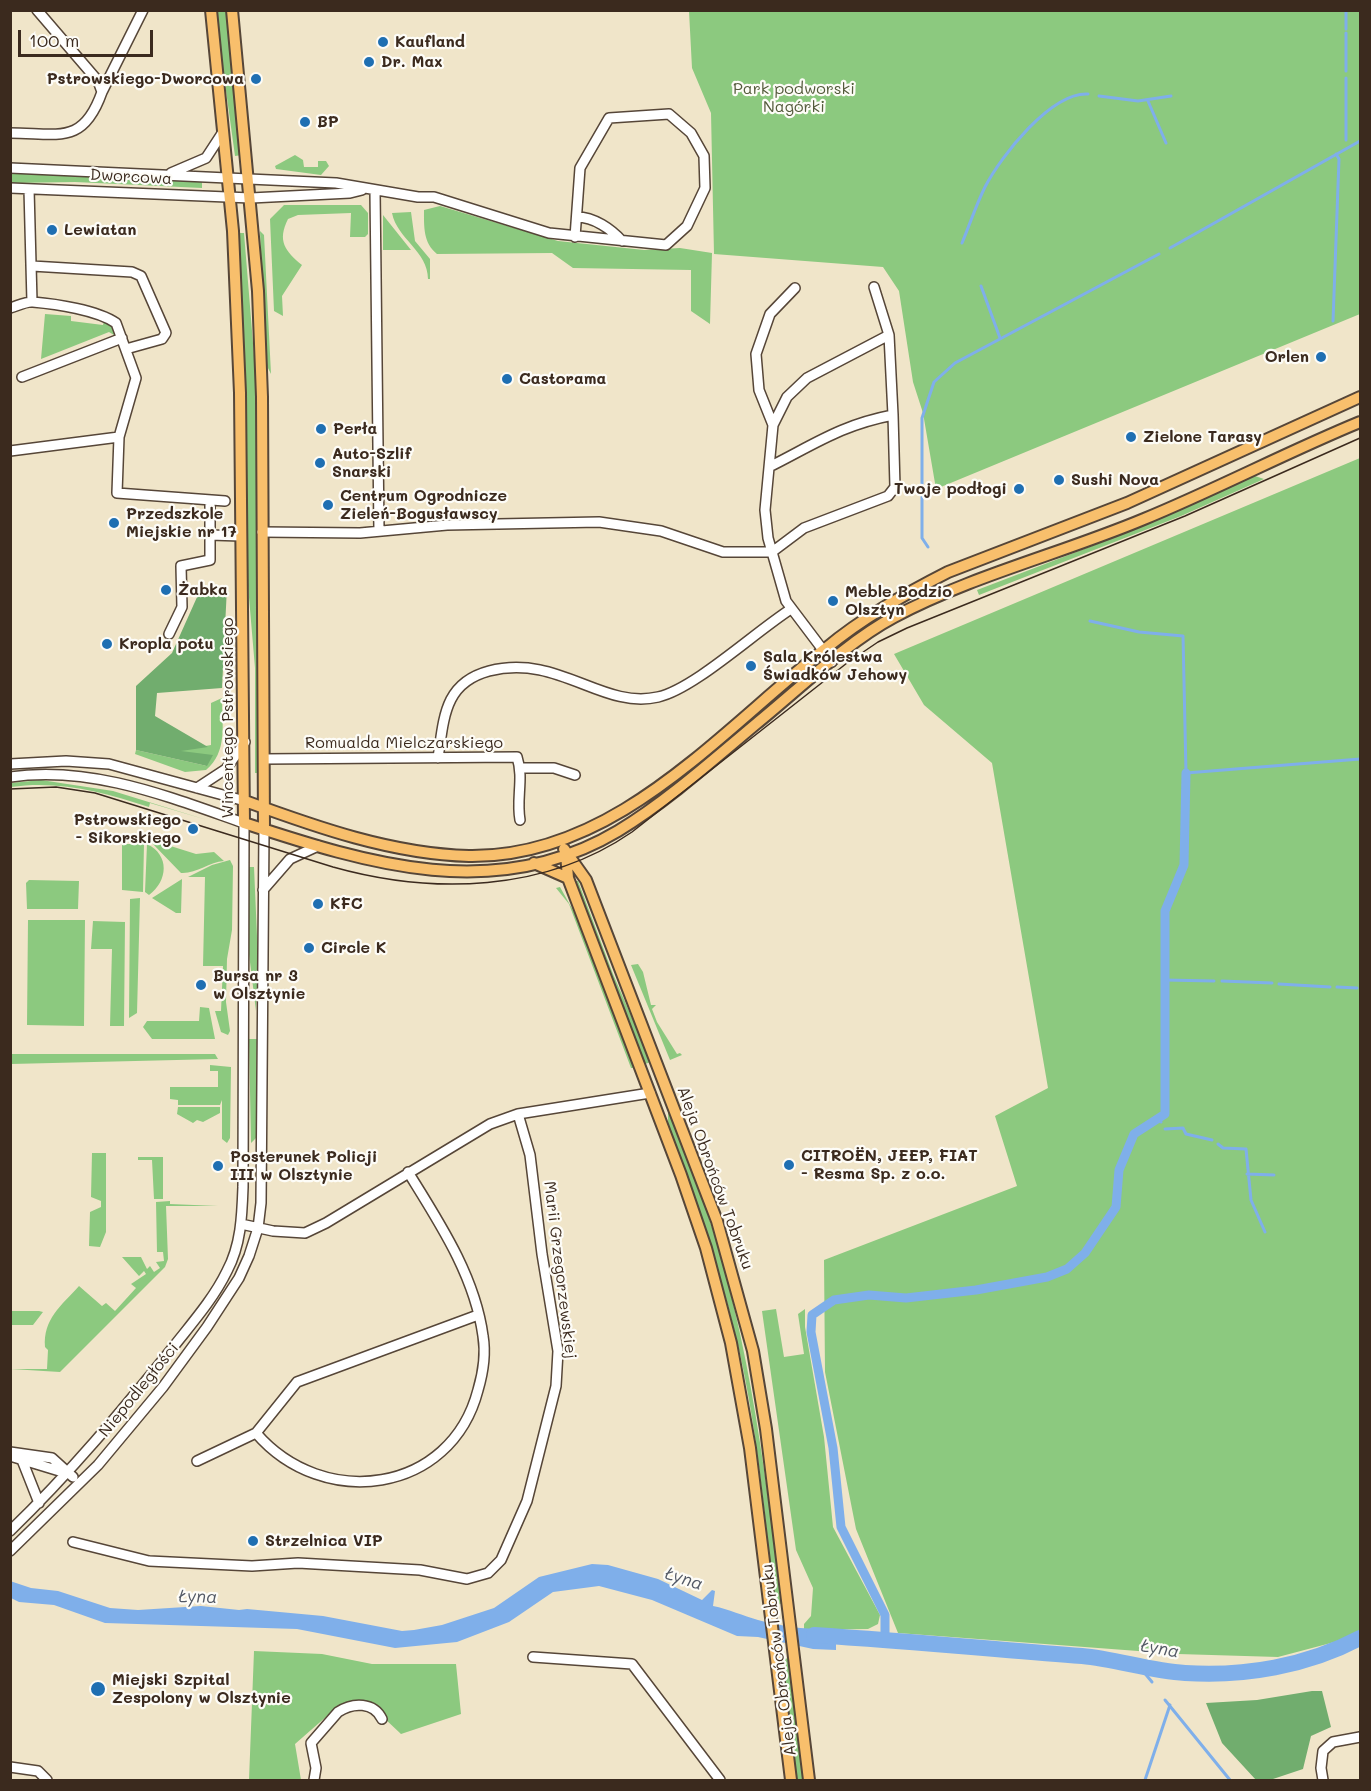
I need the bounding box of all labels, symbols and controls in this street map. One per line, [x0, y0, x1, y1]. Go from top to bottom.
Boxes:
scale bar [21, 18, 156, 56]
text: 100 m [29, 28, 79, 52]
place label: Kaufland [395, 32, 465, 52]
marker: Kaufland [376, 35, 390, 49]
place label: Dr. Max [381, 52, 443, 72]
marker: Dr. Max [362, 55, 376, 69]
place label: Pstrowskiego-Dworcowa [47, 69, 244, 89]
marker: Pstrowskiego-Dworcowa [249, 72, 263, 86]
park label: Park podworski Nagórki [733, 79, 855, 117]
place label: BP [317, 112, 339, 132]
marker: BP [298, 115, 312, 129]
street label: Dworcowa [89, 165, 173, 189]
place label: Lewiatan [64, 220, 136, 240]
marker: Lewiatan [45, 223, 59, 237]
place label: Orlen [1265, 347, 1309, 367]
marker: Orlen [1314, 350, 1328, 364]
place label: Castorama [519, 369, 606, 389]
marker: Castorama [500, 372, 514, 386]
place label: Perła [333, 419, 377, 439]
marker: Perła [314, 422, 328, 436]
place label: Zielone Tarasy [1143, 427, 1262, 447]
marker: Zielone Tarasy [1124, 430, 1138, 444]
place label: Auto-Szlif Snarski [332, 444, 412, 482]
marker: Auto-Szlif Snarski [313, 456, 327, 470]
place label: Sushi Nova [1071, 470, 1159, 490]
marker: Sushi Nova [1052, 473, 1066, 487]
place label: Twoje podłogi [894, 479, 1007, 499]
marker: Twoje podłogi [1012, 482, 1026, 496]
place label: Centrum Ogrodnicze Zieleń-Bogusławscy [340, 486, 507, 524]
marker: Centrum Ogrodnicze Zieleń-Bogusławscy [321, 498, 335, 512]
place label: Przedszkole Miejskie nr 17 [126, 504, 237, 542]
marker: Przedszkole Miejskie nr 17 [107, 516, 121, 530]
place label: Żabka [178, 580, 228, 600]
place label: Meble Bodzio Olsztyn [845, 582, 952, 620]
marker: Żabka [159, 583, 173, 597]
marker: Meble Bodzio Olsztyn [826, 594, 840, 608]
street label: Wincentego Pstrowskiego [218, 617, 238, 819]
place label: Kropla potu [119, 634, 214, 654]
marker: Kropla potu [100, 637, 114, 651]
place label: Sala Królestwa Świadków Jehowy [763, 647, 907, 685]
marker: Sala Królestwa Świadków Jehowy [744, 659, 758, 673]
street label: Romualda Mielczarskiego [305, 733, 503, 753]
place label: Pstrowskiego - Sikorskiego [74, 810, 181, 848]
marker: Pstrowskiego - Sikorskiego [186, 822, 200, 836]
place label: KFC [330, 894, 363, 914]
marker: KFC [311, 897, 325, 911]
place label: Circle K [321, 938, 386, 958]
marker: Circle K [302, 941, 316, 955]
place label: Bursa nr 3 w Olsztynie [213, 966, 305, 1004]
marker: Bursa nr 3 w Olsztynie [194, 978, 208, 992]
street label: Aleja Obrońców Tobruku [673, 1084, 757, 1272]
place label: CITROËN, JEEP, FIAT - Resma Sp. z o.o. [801, 1146, 978, 1184]
place label: Posterunek Policji III w Olsztynie [230, 1147, 377, 1185]
marker: CITROËN, JEEP, FIAT - Resma Sp. z o.o. [782, 1158, 796, 1172]
marker: Posterunek Policji III w Olsztynie [211, 1159, 225, 1173]
street label: Marii Grzegorzewskiej [540, 1180, 580, 1360]
street label: Niepodległości [95, 1339, 183, 1441]
place label: Strzelnica VIP [265, 1531, 383, 1551]
marker: Strzelnica VIP [246, 1534, 260, 1548]
water label: Łyna [662, 1563, 706, 1595]
street label: Aleja Obrońców Tobruku [758, 1563, 800, 1757]
water label: Łyna [179, 1586, 217, 1608]
water label: Łyna [1139, 1635, 1181, 1663]
place label: Miejski Szpital Zespolony w Olsztynie [112, 1670, 291, 1708]
marker: Miejski Szpital Zespolony w Olsztynie [89, 1680, 107, 1698]

